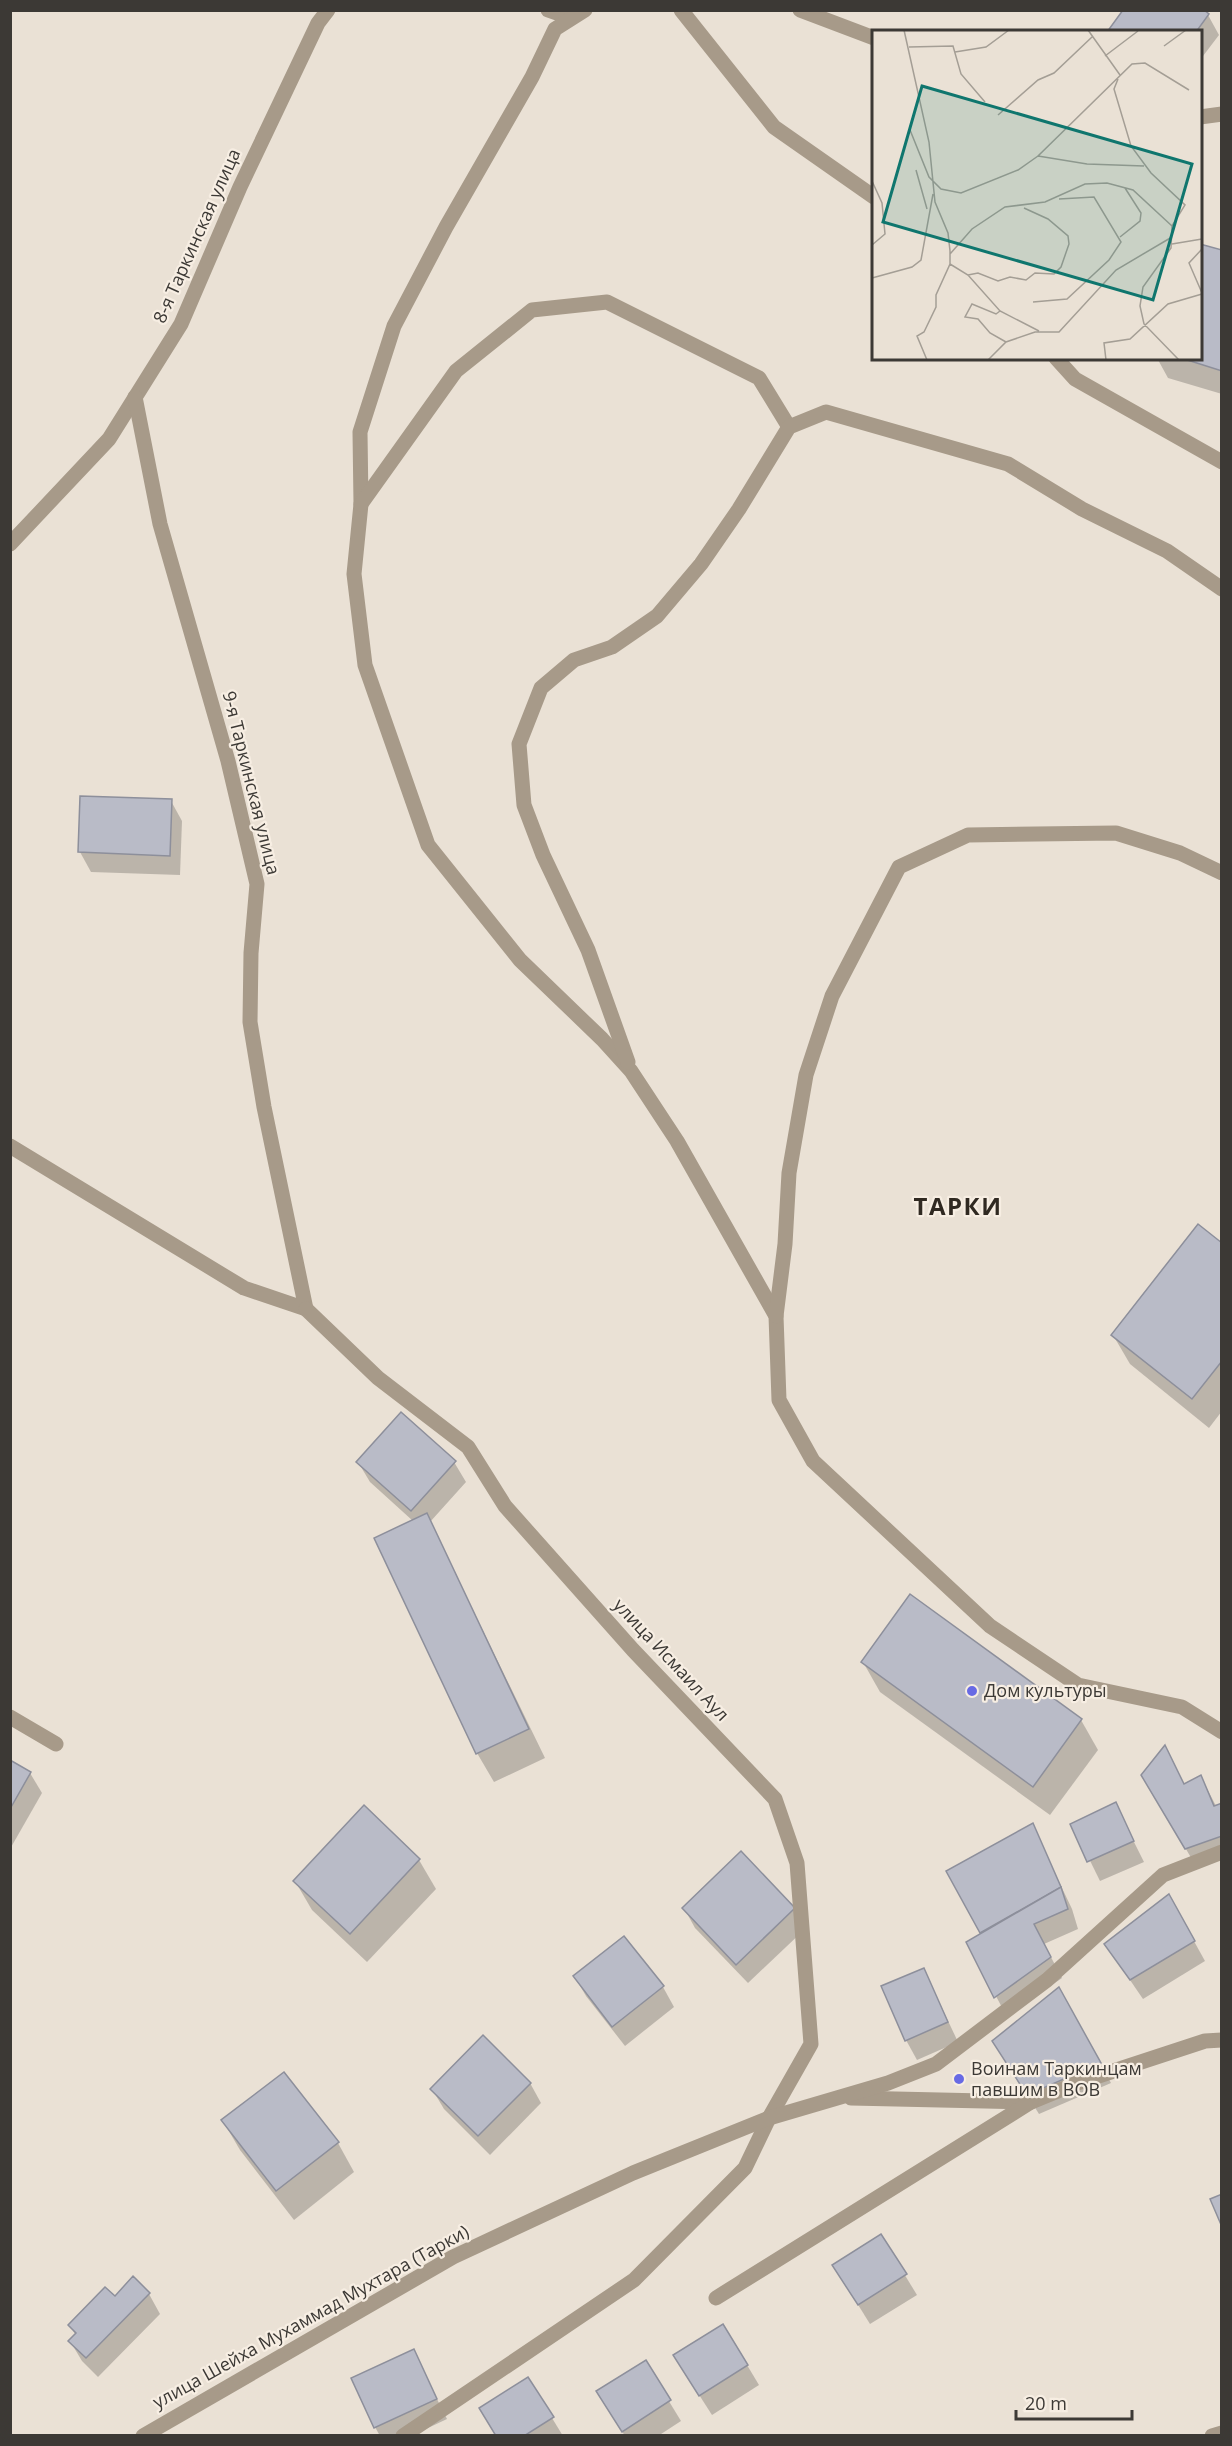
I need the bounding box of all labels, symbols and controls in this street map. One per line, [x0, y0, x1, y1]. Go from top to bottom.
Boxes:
inset map [872, 30, 1202, 360]
street label: 8-я Таркинская улица [147, 145, 245, 327]
street label: 9-я Таркинская улица [218, 688, 286, 877]
district label: ТАРКИ [914, 1189, 1002, 1222]
street label: улица Исмаил Аул [609, 1593, 735, 1726]
place label: Дом культуры [984, 1678, 1107, 1702]
marker: Дом культуры [965, 1684, 979, 1698]
place label: Воинам Таркинцам павшим в ВОВ [971, 2056, 1142, 2101]
marker: Воинам Таркинцам павшим в ВОВ [952, 2072, 966, 2086]
street label: улица Шейха Мухаммад Мухтара (Тарки) [148, 2219, 473, 2413]
scale bar [1016, 2383, 1132, 2421]
text: 20 m [1025, 2391, 1067, 2415]

